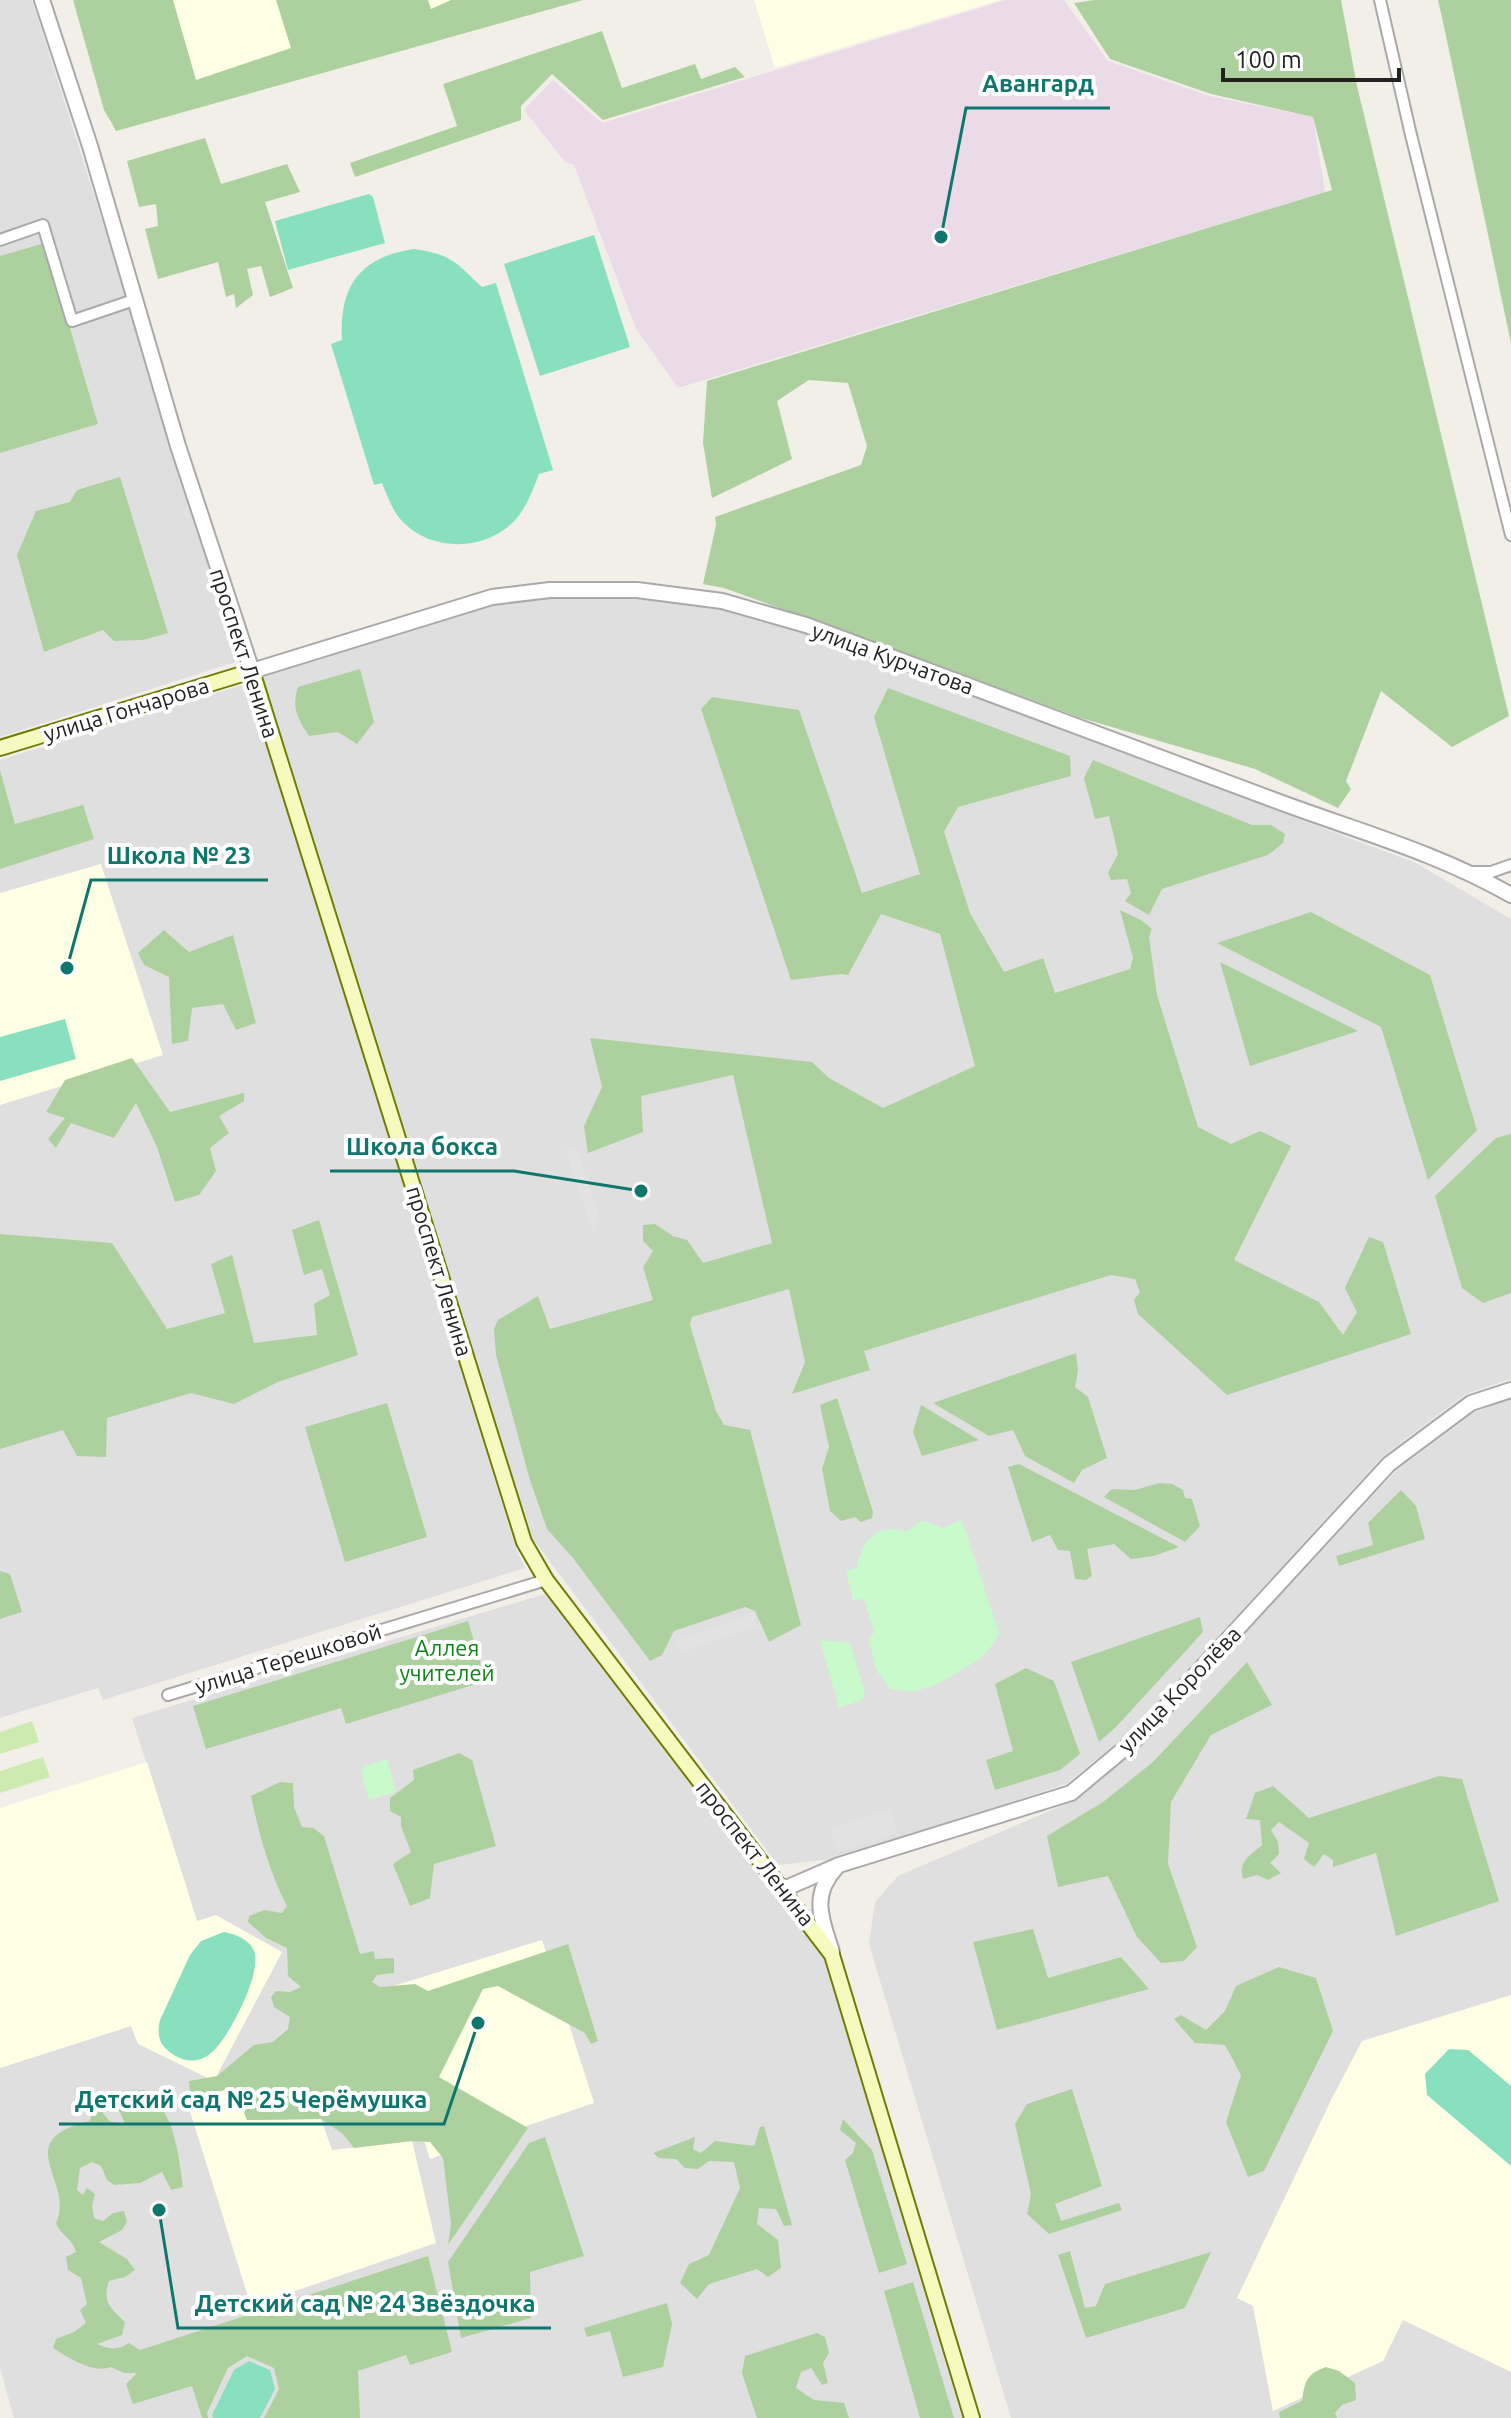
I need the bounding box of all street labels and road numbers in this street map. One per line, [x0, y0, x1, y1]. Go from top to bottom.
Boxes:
street label: проспект Ленина [206, 565, 284, 741]
street label: улица Курчатова [809, 617, 977, 699]
street label: улица Гончарова [40, 672, 212, 746]
street label: проспект Ленина [402, 1183, 478, 1359]
street label: улица Терешковой [192, 1618, 384, 1698]
street label: улица Королёва [1113, 1621, 1245, 1757]
street label: проспект Ленина [692, 1776, 820, 1930]

